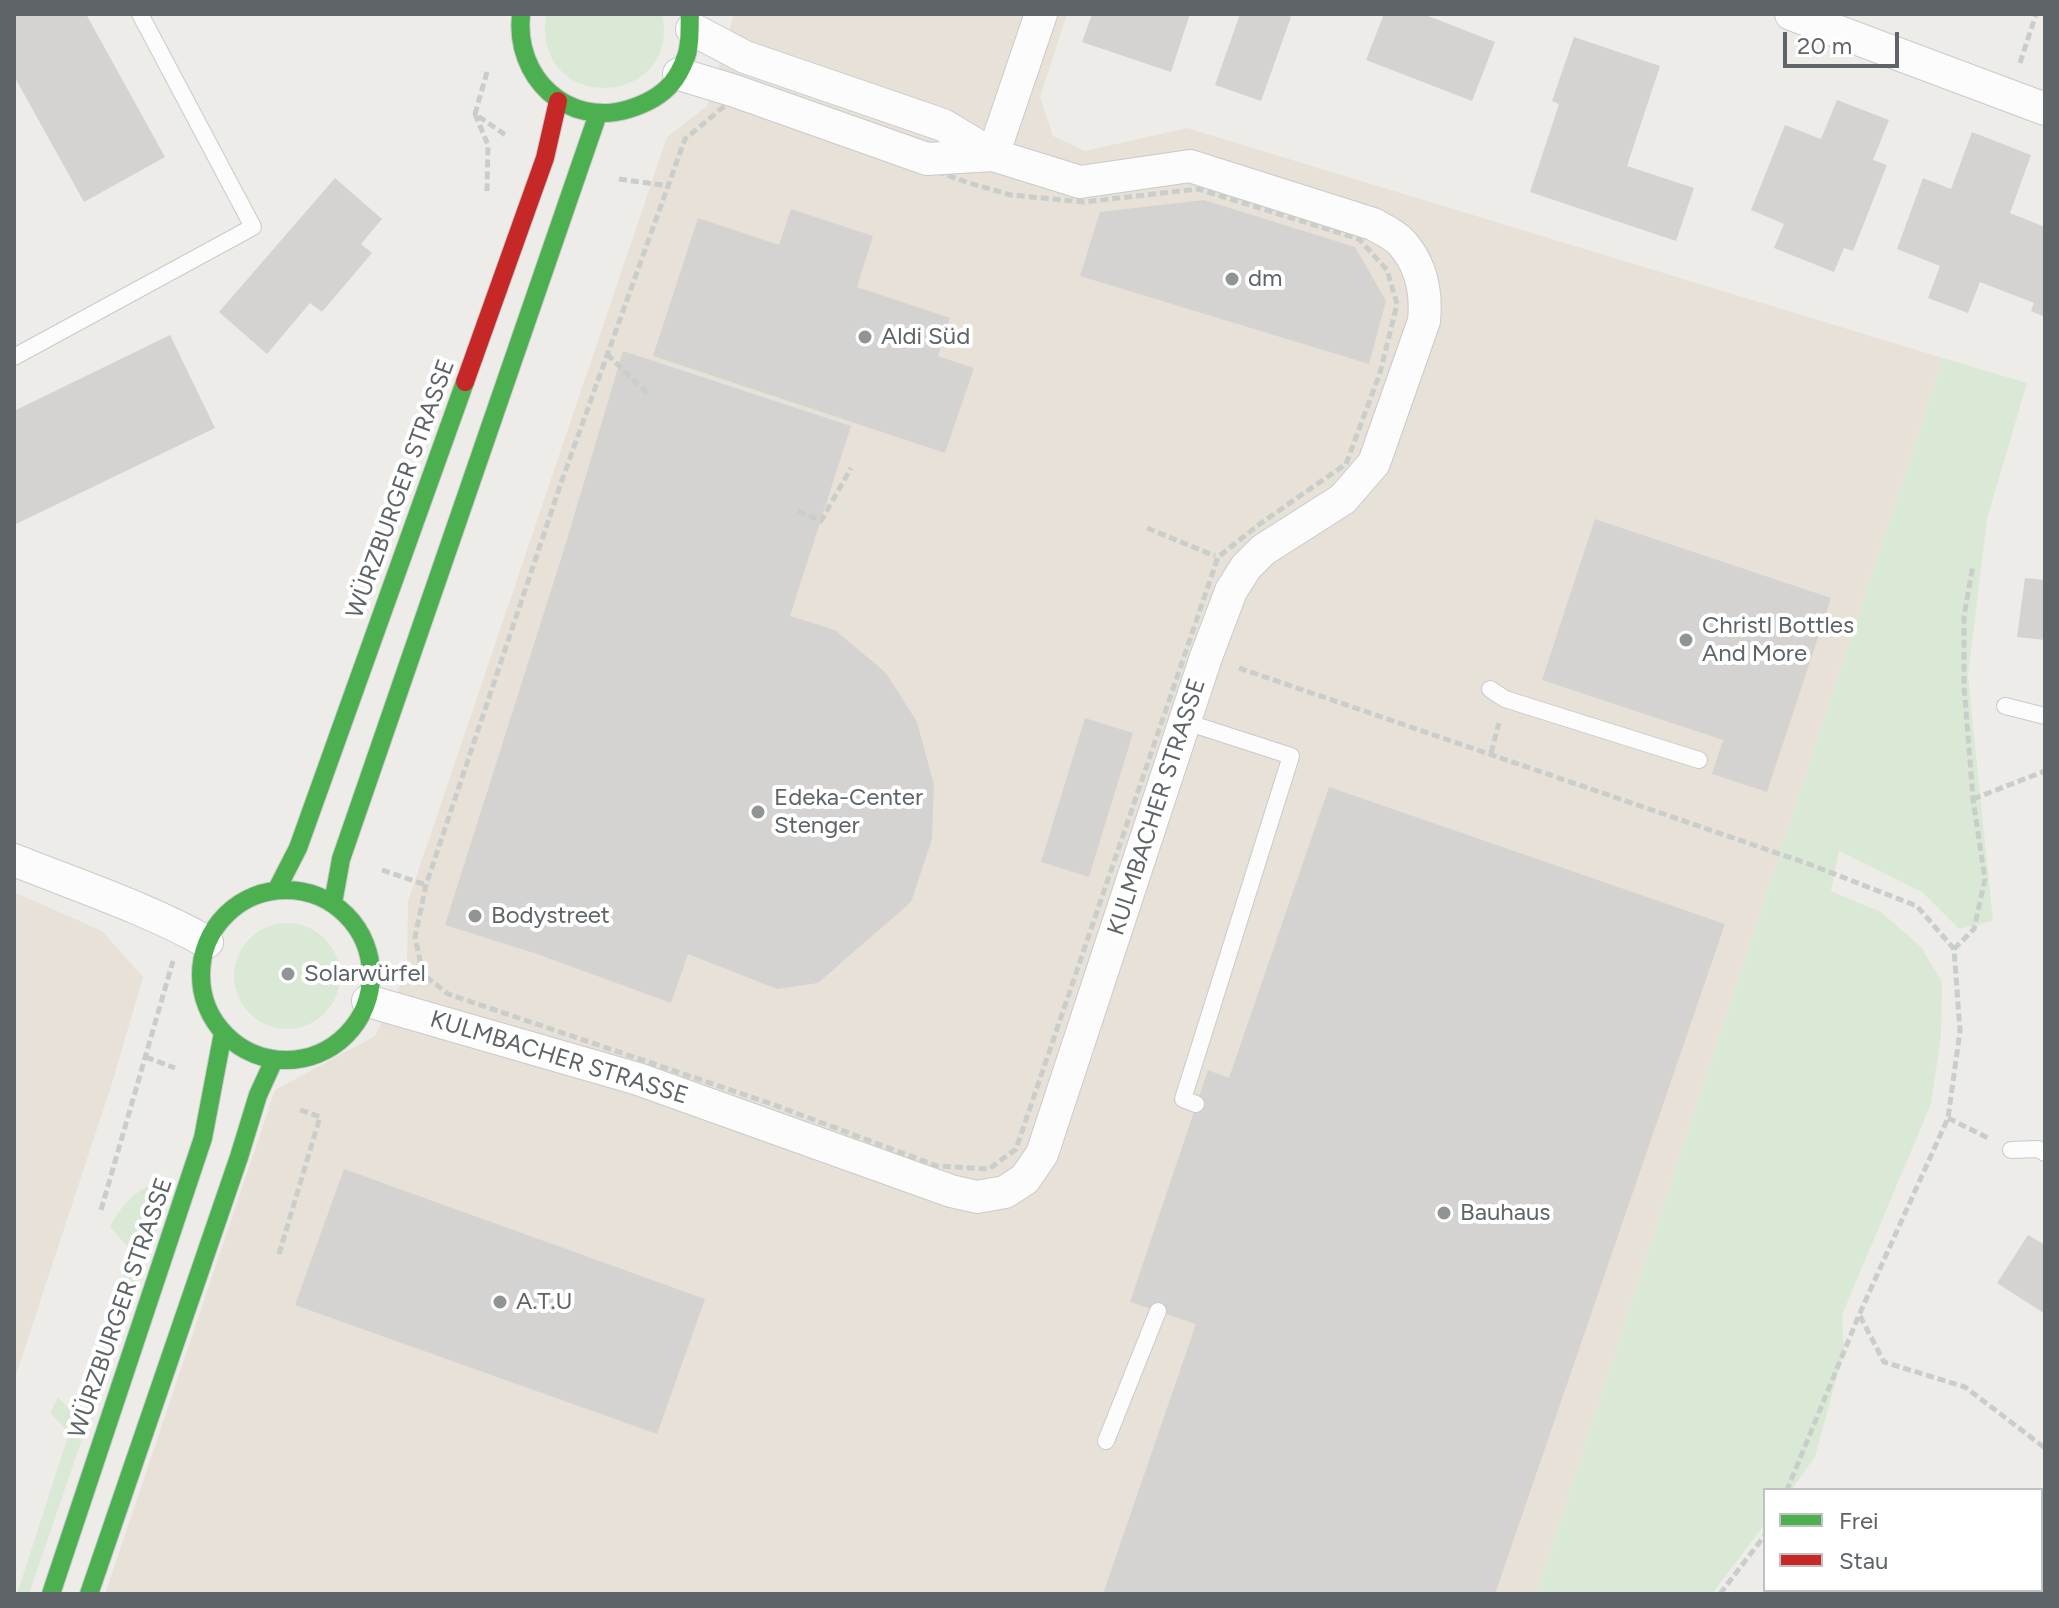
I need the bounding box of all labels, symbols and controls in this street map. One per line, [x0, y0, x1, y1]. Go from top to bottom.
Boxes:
scale bar [1787, 16, 1903, 66]
text: 20 m [1797, 31, 1852, 60]
place label: dm [1248, 265, 1282, 293]
marker: dm [1223, 270, 1241, 288]
place label: Aldi Süd [881, 323, 970, 351]
marker: Aldi Süd [856, 328, 874, 346]
street label: WÜRZBURGER STRASSE [341, 356, 461, 622]
place label: Christl Bottles And More [1702, 612, 1854, 668]
marker: Christl Bottles And More [1677, 631, 1695, 649]
street label: KULMBACHER STRASSE [1102, 675, 1212, 939]
place label: Edeka-Center Stenger [774, 784, 923, 840]
marker: Edeka-Center Stenger [749, 803, 767, 821]
place label: Bodystreet [491, 902, 610, 930]
marker: Bodystreet [466, 907, 484, 925]
place label: Solarwürfel [304, 960, 426, 988]
marker: Solarwürfel [279, 965, 297, 983]
street label: KULMBACHER STRASSE [427, 1005, 691, 1111]
street label: WÜRZBURGER STRASSE [63, 1174, 179, 1442]
place label: Bauhaus [1460, 1199, 1551, 1227]
marker: Bauhaus [1435, 1204, 1453, 1222]
place label: A.T.U [516, 1288, 572, 1316]
marker: A.T.U [491, 1293, 509, 1311]
legend [1763, 1488, 2043, 1592]
text: Frei [1839, 1506, 1879, 1535]
text: Stau [1839, 1546, 1888, 1575]

